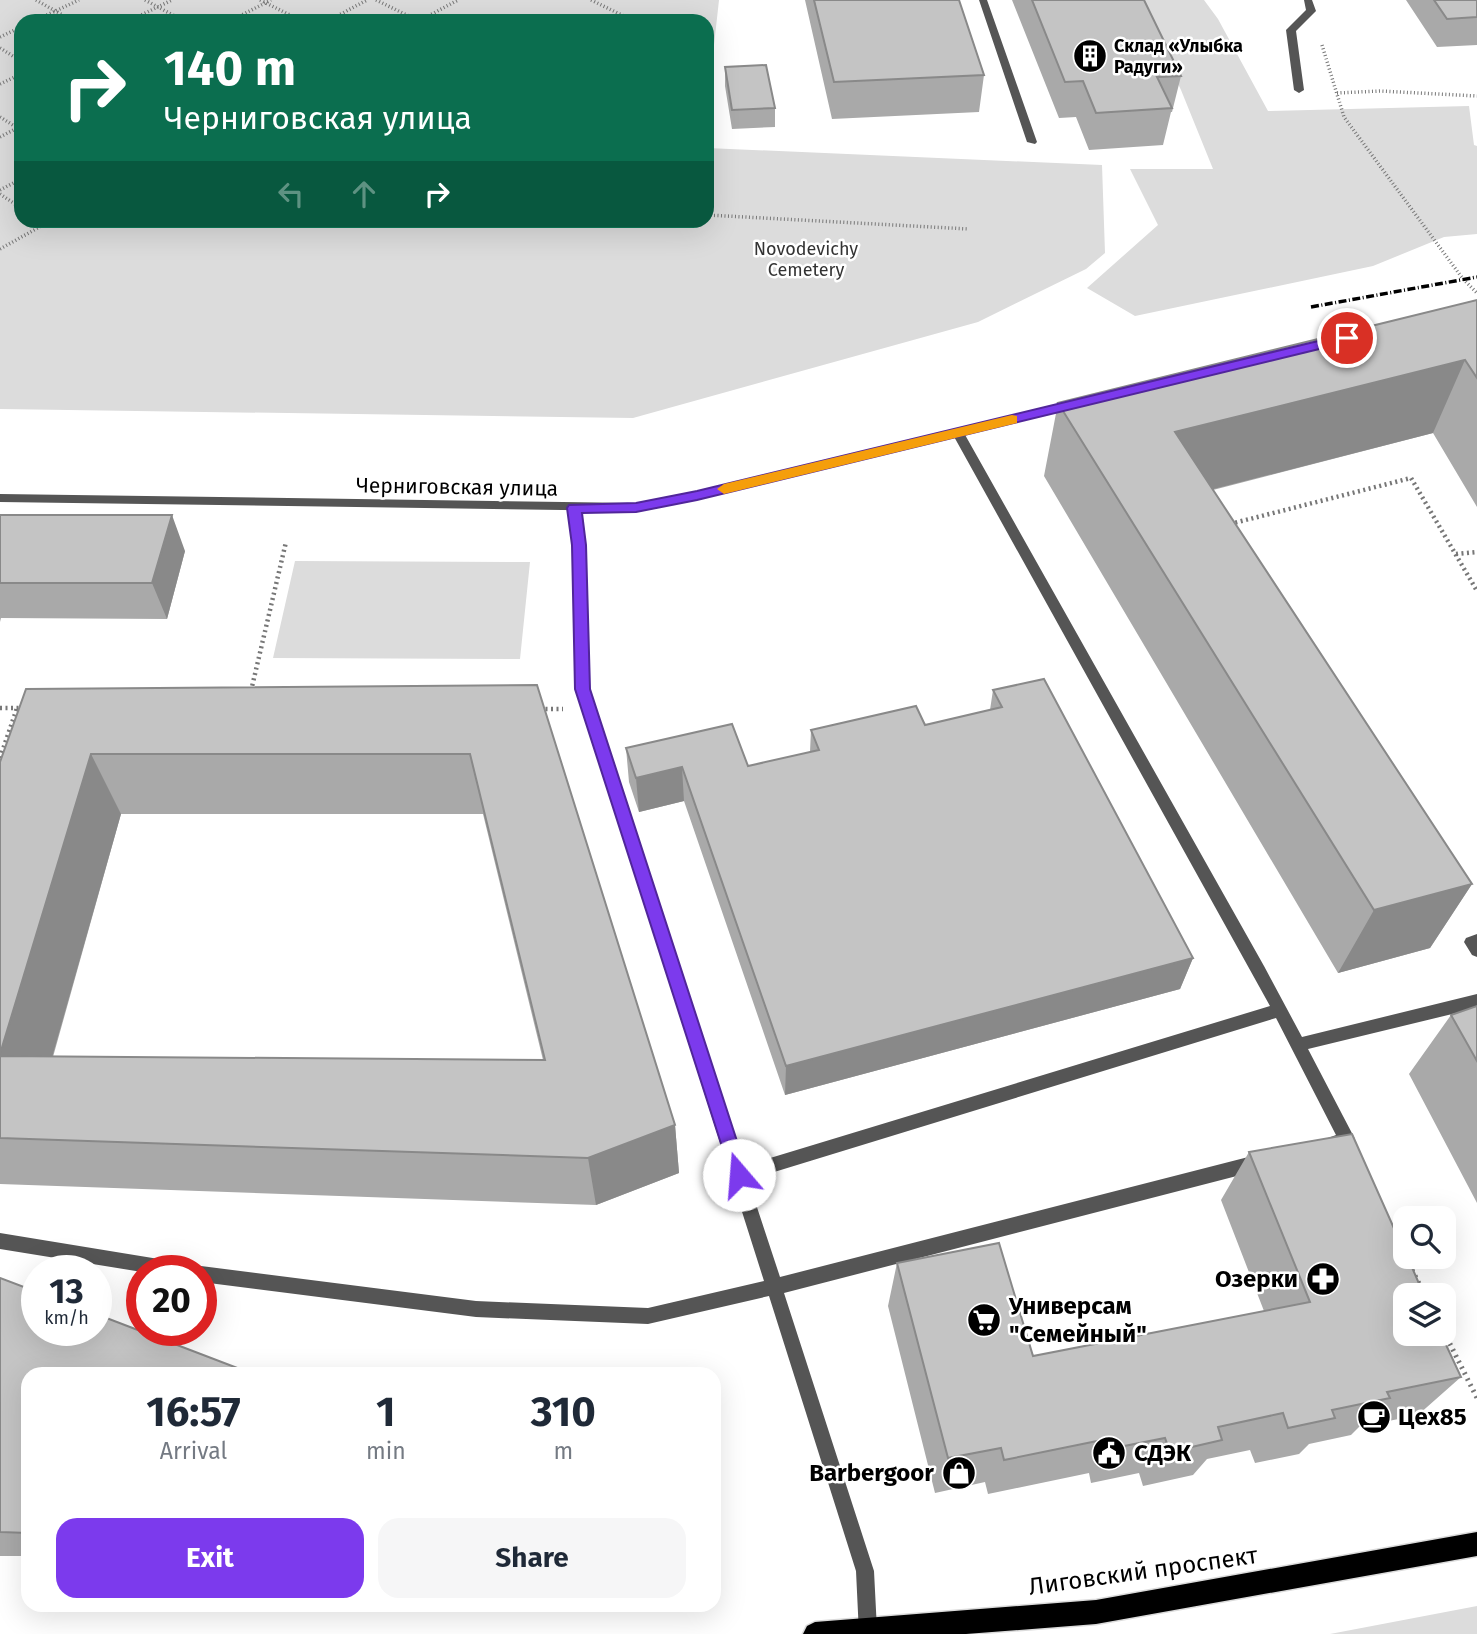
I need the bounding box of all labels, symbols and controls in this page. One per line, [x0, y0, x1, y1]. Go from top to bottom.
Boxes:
place label: Склад «Улыбка Радуги» [1114, 35, 1243, 78]
building icon: Склад «Улыбка Радуги» [1071, 37, 1109, 75]
text: 140 m [164, 39, 296, 98]
icon: right [49, 42, 140, 133]
text: Черниговская улица [164, 99, 472, 137]
icon: left [272, 175, 310, 213]
icon: ahead [345, 175, 383, 213]
icon: right [418, 175, 456, 213]
park label: Novodevichy Cemetery [754, 238, 858, 281]
pin [1317, 308, 1377, 368]
icon: arrive [1328, 319, 1366, 357]
street label: Черниговская улица [356, 472, 558, 502]
position arrow [702, 1138, 776, 1212]
map controls [1393, 1206, 1456, 1346]
button: search [1393, 1206, 1456, 1269]
speed limit sign: 20 [126, 1255, 217, 1346]
pharmacy icon: Озерки [1304, 1260, 1342, 1298]
place label: Озерки [1215, 1265, 1298, 1293]
text: 13 [49, 1270, 84, 1312]
button: layers [1393, 1283, 1456, 1346]
place label: Универсам "Семейный" [1008, 1292, 1147, 1348]
supermarket icon: Универсам "Семейный" [965, 1301, 1003, 1339]
text: km/h [44, 1307, 89, 1329]
text: 16:57 [146, 1387, 241, 1437]
text: 1 [376, 1387, 396, 1437]
text: 310 [531, 1387, 596, 1437]
cafe icon: Цех85 [1355, 1398, 1393, 1436]
place label: Цех85 [1398, 1403, 1467, 1431]
public building icon: СДЭК [1090, 1434, 1128, 1472]
text: Arrival [160, 1437, 227, 1465]
text: min [366, 1437, 406, 1465]
text: m [553, 1437, 573, 1465]
place label: СДЭК [1134, 1439, 1192, 1467]
shop icon: Barbergoor [940, 1454, 978, 1492]
place label: Barbergoor [809, 1459, 934, 1487]
button: Exit [56, 1518, 364, 1598]
button: Share [378, 1518, 686, 1598]
street label: Лиговский проспект [1027, 1541, 1259, 1601]

